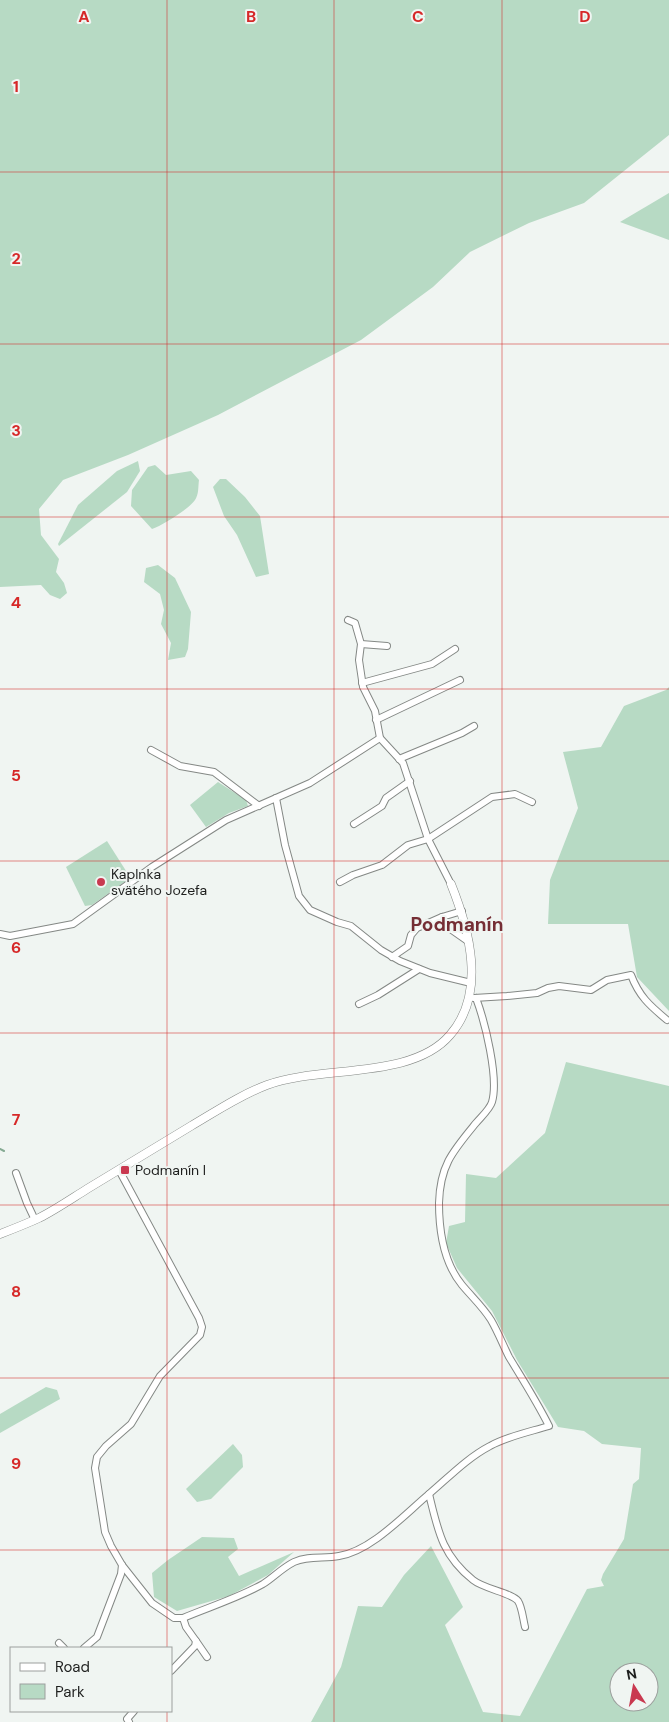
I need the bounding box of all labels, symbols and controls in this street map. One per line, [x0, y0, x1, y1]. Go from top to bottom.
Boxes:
text: A [78, 6, 90, 27]
text: B [246, 6, 256, 27]
text: C [412, 6, 424, 27]
text: D [579, 6, 591, 27]
text: 1 [13, 76, 19, 97]
text: 2 [11, 248, 21, 269]
text: 3 [11, 420, 21, 441]
text: 4 [11, 592, 21, 613]
text: 5 [11, 765, 21, 786]
place label: Kaplnka svätého Jozefa [111, 865, 207, 899]
marker: Kaplnka svätého Jozefa [95, 876, 107, 888]
district label: Podmanín [411, 912, 503, 937]
text: 6 [11, 937, 21, 958]
text: 7 [12, 1109, 21, 1130]
place label: Podmanín I [135, 1161, 206, 1179]
marker: Podmanín I [119, 1164, 131, 1176]
text: 8 [11, 1281, 21, 1302]
text: 9 [11, 1453, 21, 1474]
legend [10, 1647, 172, 1712]
text: Road [55, 1657, 90, 1677]
north arrow [609, 1662, 659, 1712]
text: N [625, 1664, 638, 1684]
text: Park [55, 1682, 85, 1702]

